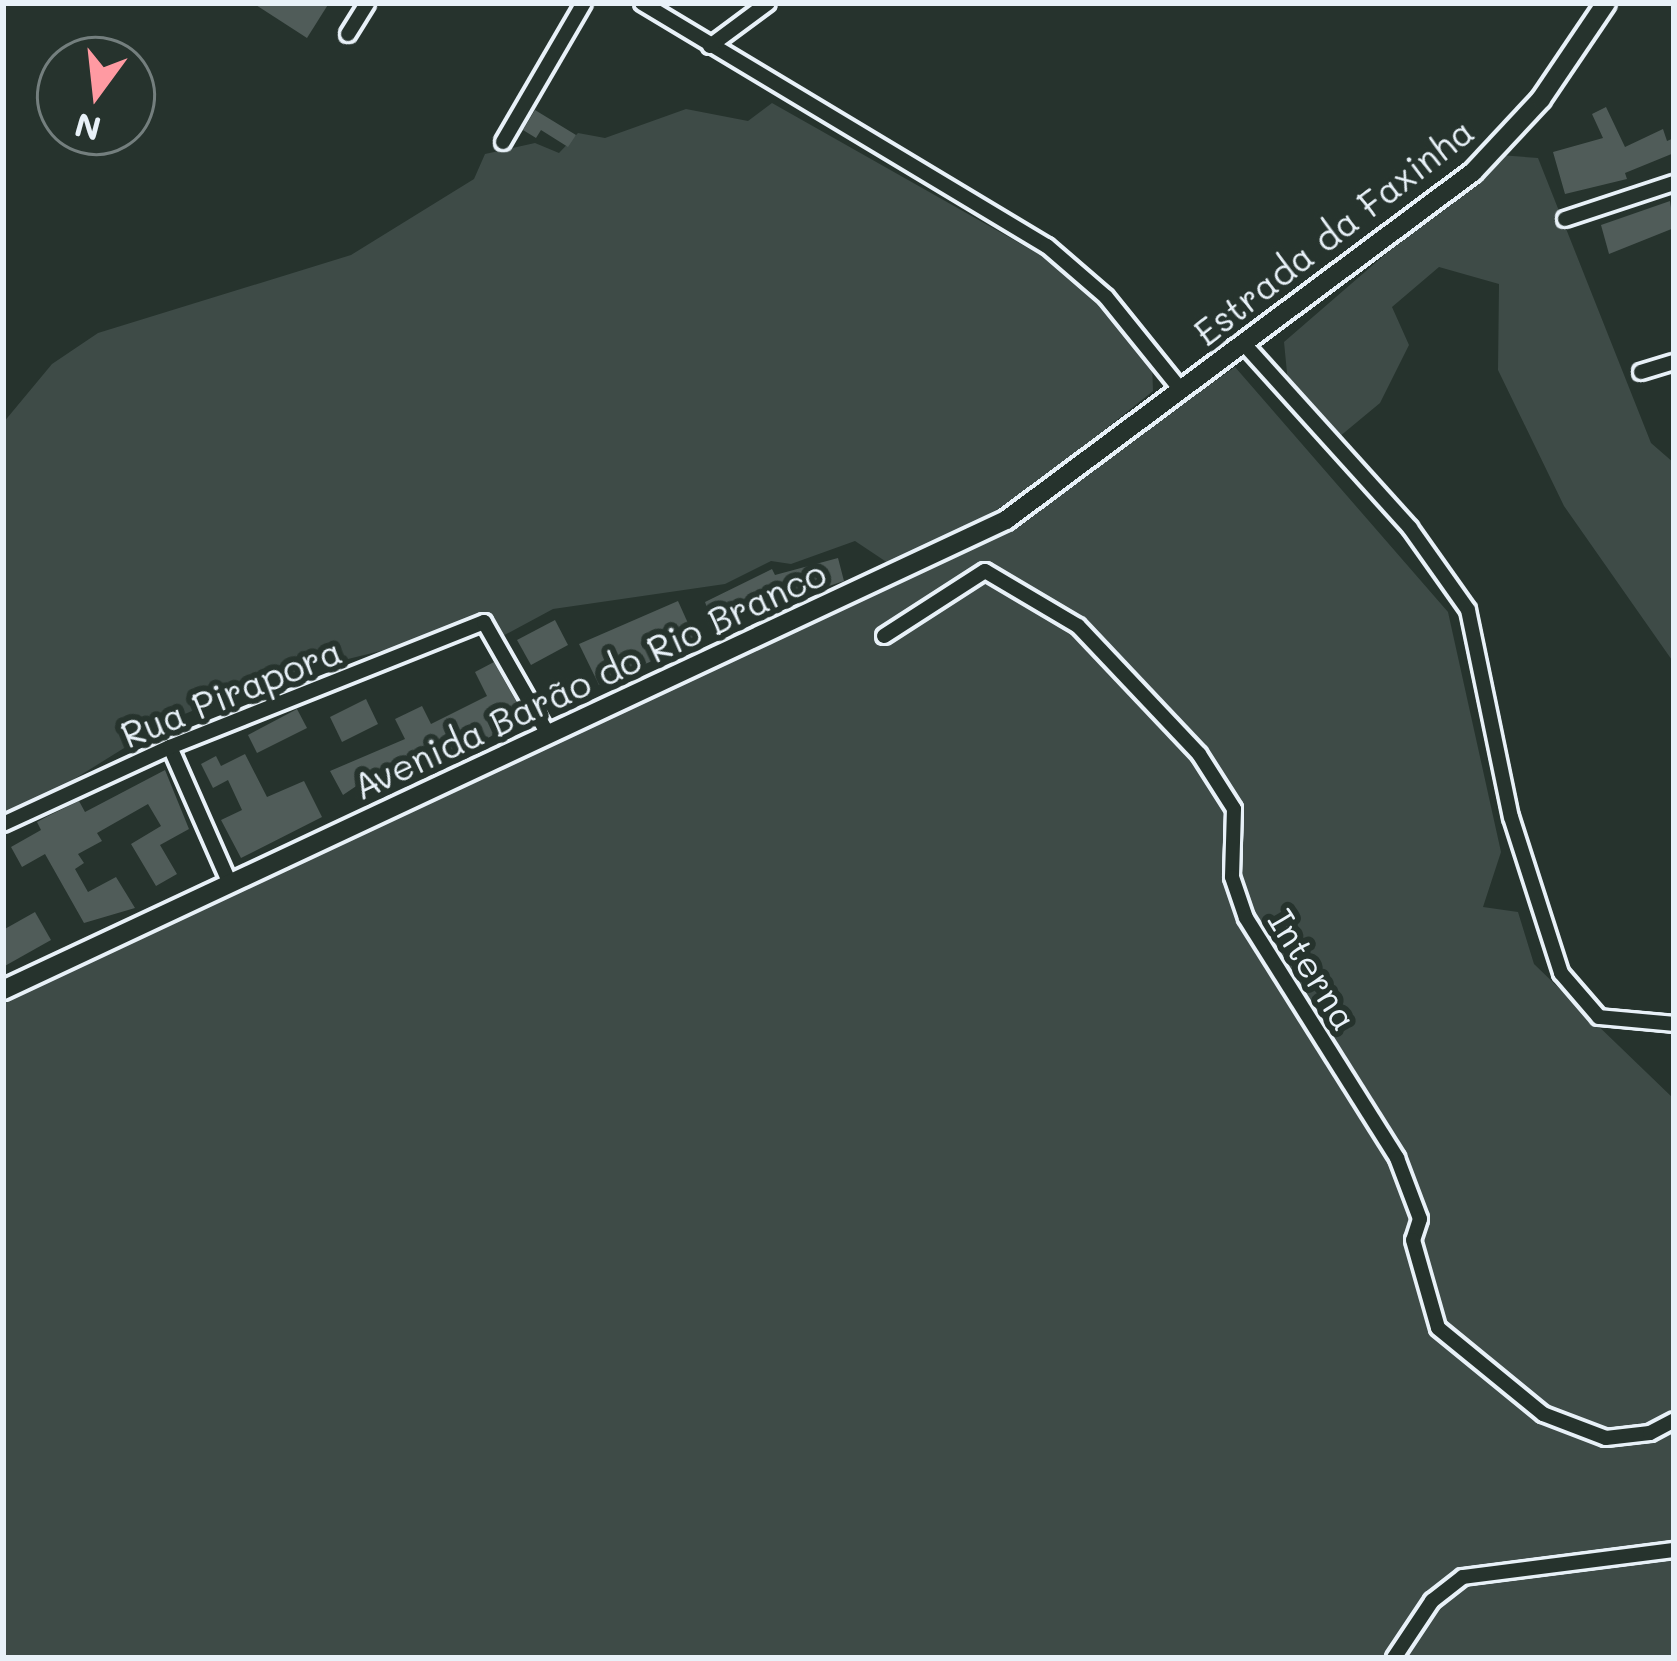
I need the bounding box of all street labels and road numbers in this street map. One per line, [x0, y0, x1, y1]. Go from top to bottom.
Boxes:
street label: Estrada da Faxinha [1185, 109, 1481, 353]
street label: Avenida Barão do Rio Branco [346, 550, 832, 808]
street label: Rua Pirapora [114, 628, 348, 756]
street label: Interna [1260, 901, 1368, 1037]

